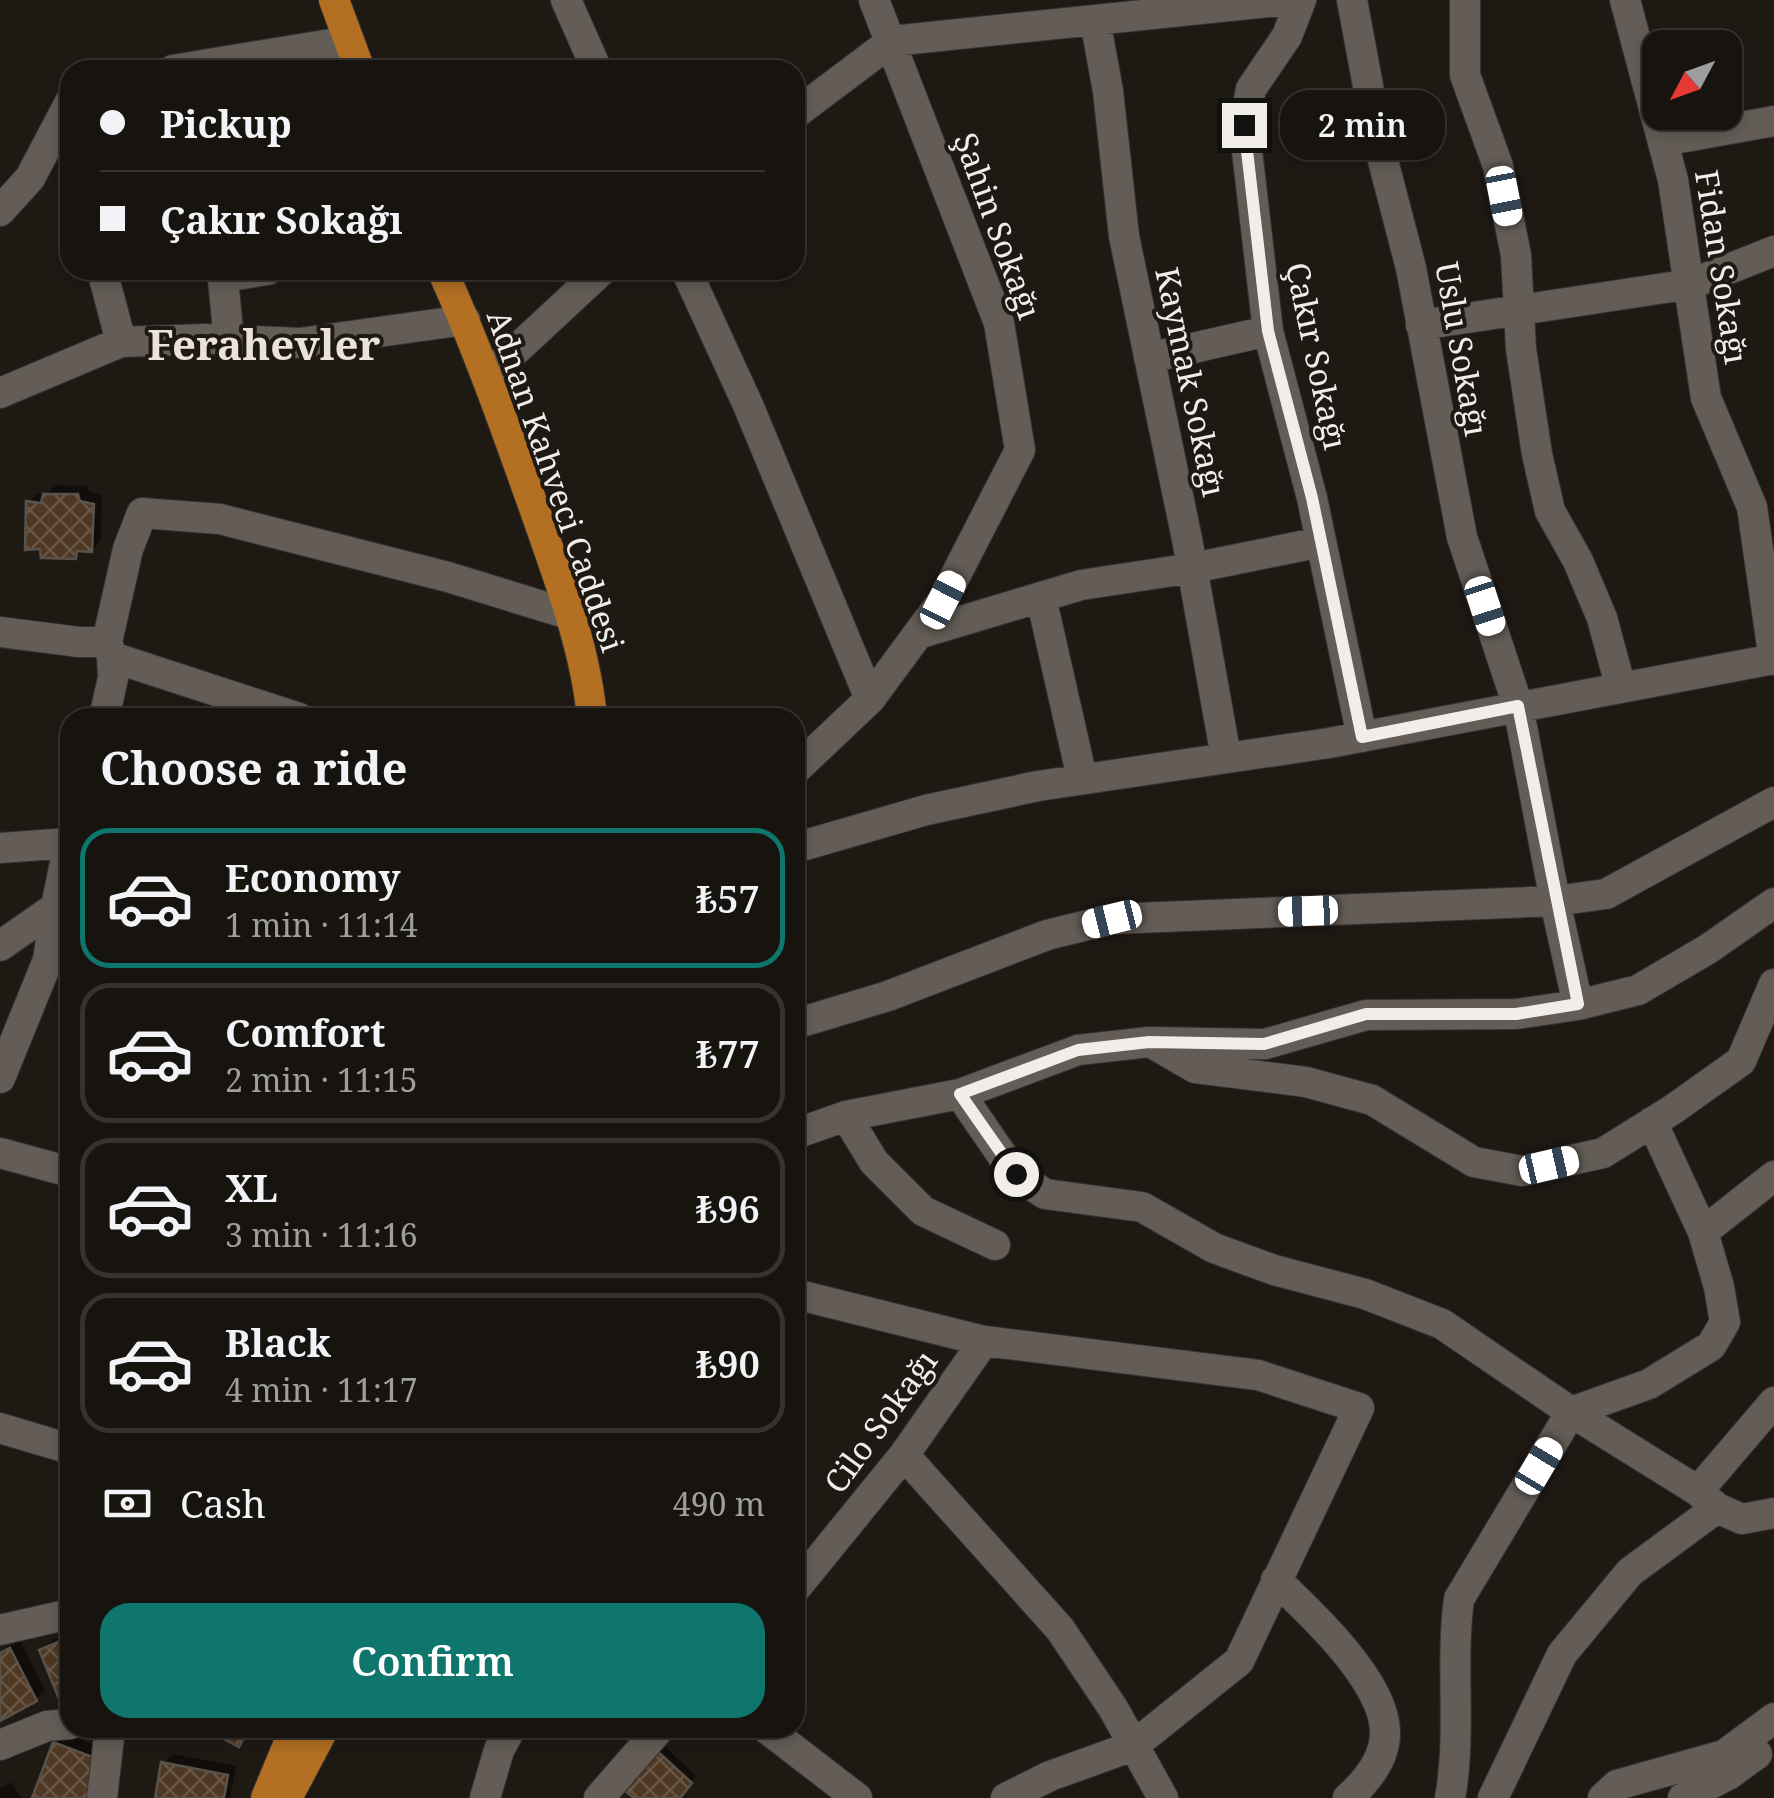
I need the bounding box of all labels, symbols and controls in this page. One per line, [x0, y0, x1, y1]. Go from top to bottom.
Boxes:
north arrow [1642, 30, 1742, 130]
map controls [1642, 30, 1742, 130]
callout: 2 min [1279, 90, 1444, 160]
text: Pickup [160, 97, 292, 149]
route end [1222, 103, 1267, 148]
text: 2 min [1318, 103, 1407, 146]
street label: Şahin Sokağı [945, 127, 1052, 324]
car [1484, 164, 1524, 228]
street label: Fidan Sokağı [1686, 167, 1759, 367]
text: Çakır Sokağı [160, 193, 403, 245]
street label: Çakır Sokağı [1277, 258, 1358, 453]
street label: Uslu Sokağı [1426, 258, 1499, 439]
street label: Kaymak Sokağı [1146, 263, 1237, 500]
street label: Adnan Kahveci Caddesi [478, 304, 635, 657]
district label: Ferahevler [147, 315, 381, 372]
car [916, 566, 970, 634]
car [1461, 573, 1509, 639]
text: Choose a ride [100, 737, 408, 798]
text: Economy [225, 851, 401, 903]
icon: car [105, 853, 195, 943]
text: ₺57 [696, 872, 760, 924]
car [1277, 895, 1339, 927]
car [1079, 897, 1145, 941]
text: 1 min · 11:14 [225, 903, 418, 946]
text: Comfort [225, 1006, 385, 1058]
icon: car [105, 1008, 195, 1098]
text: ₺77 [696, 1027, 760, 1079]
text: 2 min · 11:15 [225, 1058, 418, 1101]
car [1516, 1144, 1582, 1186]
route start [994, 1152, 1039, 1197]
text: XL [225, 1161, 278, 1213]
icon: car [105, 1163, 195, 1253]
text: ₺96 [696, 1182, 760, 1234]
text: 3 min · 11:16 [225, 1213, 418, 1256]
text: Black [225, 1316, 331, 1368]
icon: car [105, 1318, 195, 1408]
text: ₺90 [696, 1337, 760, 1389]
street label: Cilo Sokağı [813, 1341, 946, 1501]
text: 4 min · 11:17 [225, 1368, 418, 1411]
car [1511, 1433, 1567, 1499]
icon: cash [100, 1476, 155, 1531]
text: Cash [180, 1477, 266, 1529]
text: 490 m [673, 1482, 765, 1525]
button: Confirm [100, 1603, 765, 1718]

